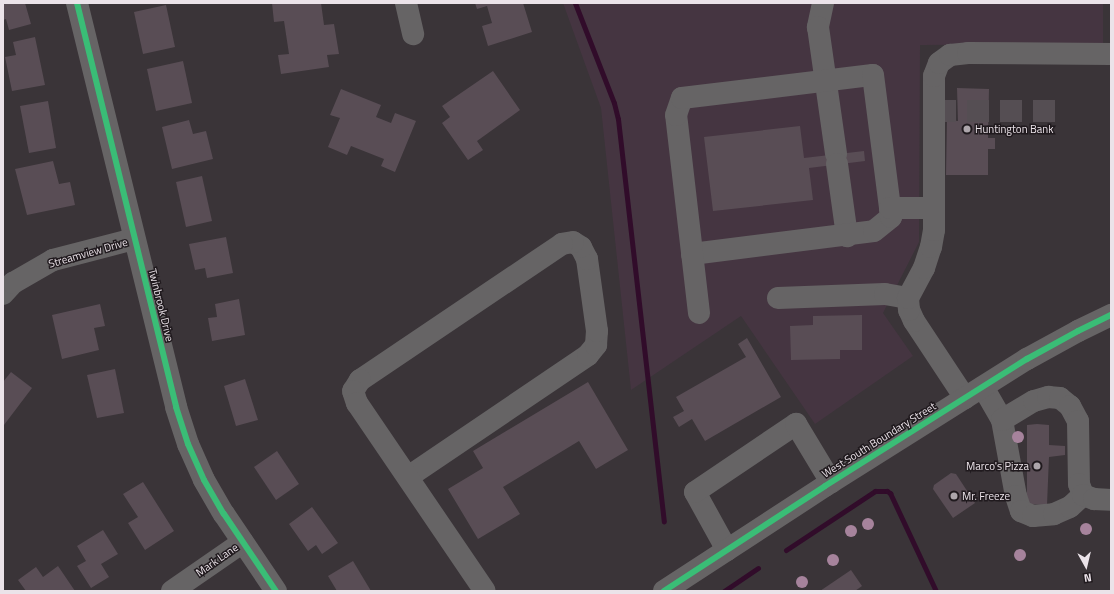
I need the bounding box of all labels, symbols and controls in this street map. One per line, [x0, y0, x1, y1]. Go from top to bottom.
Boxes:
place label: Huntington Bank [975, 122, 1053, 136]
marker: Huntington Bank [962, 124, 972, 134]
street label: Streamview Drive [47, 235, 129, 271]
street label: Twinbrook Drive [146, 267, 176, 343]
street label: West South Boundary Street [820, 399, 938, 481]
place label: Marco's Pizza [966, 459, 1029, 473]
marker: Marco's Pizza [1032, 461, 1042, 471]
place label: Mr. Freeze [962, 489, 1010, 503]
marker: Mr. Freeze [949, 491, 959, 501]
street label: Mark Lane [193, 541, 241, 579]
north arrow [1066, 546, 1106, 586]
text: N [1083, 569, 1093, 586]

